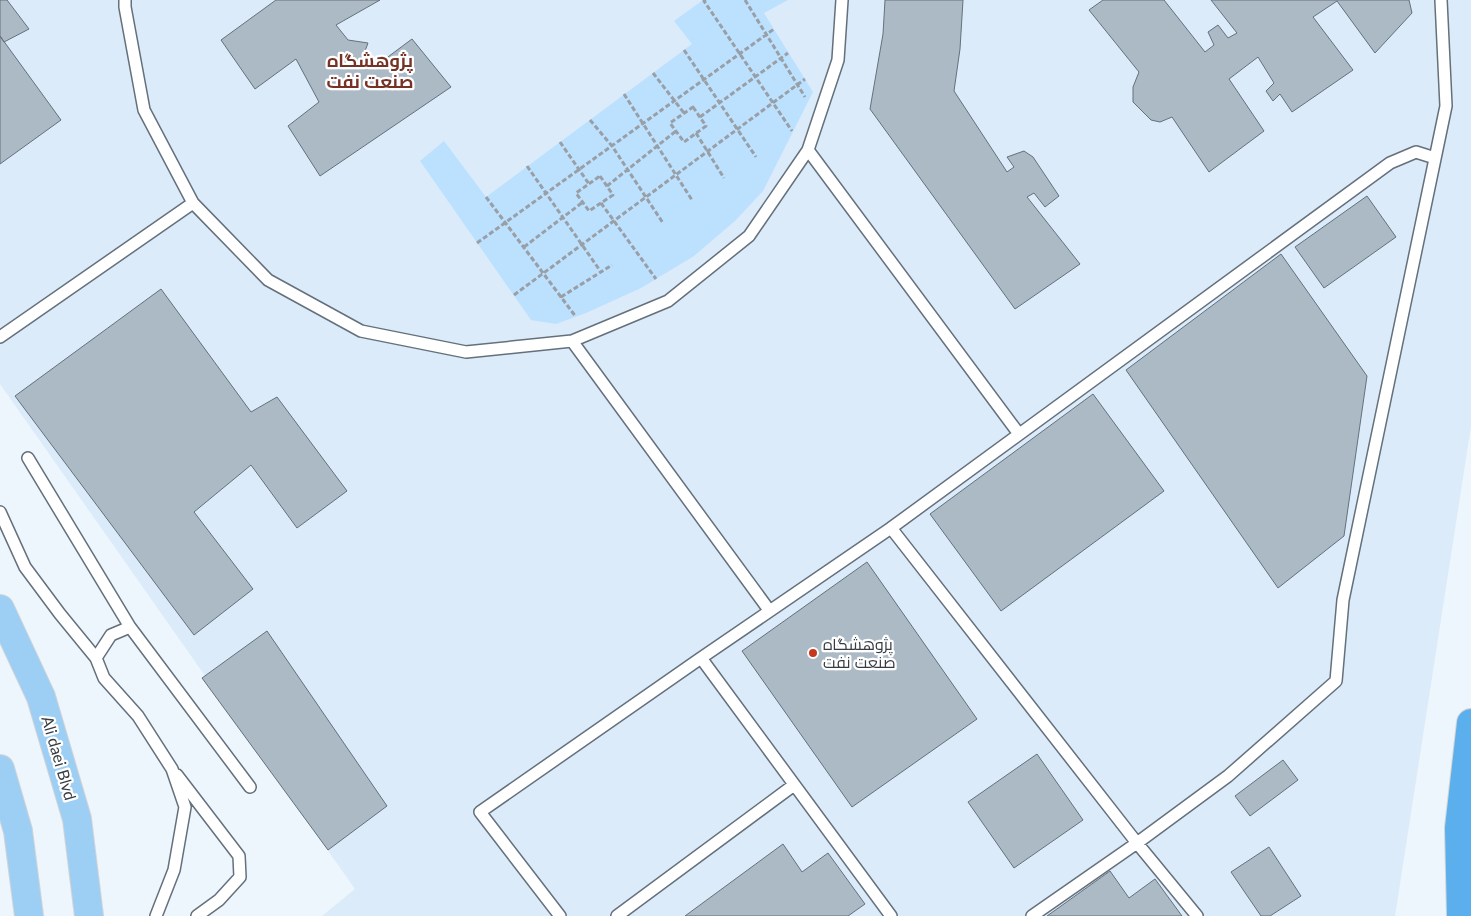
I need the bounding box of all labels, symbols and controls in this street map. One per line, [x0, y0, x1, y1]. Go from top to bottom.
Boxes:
district label: پژوهشگاه صنعت نفت [326, 49, 414, 92]
place label: پژوهشگاه صنعت نفت [823, 634, 896, 671]
marker: پژوهشگاه صنعت نفت [807, 647, 819, 659]
street label: Ali daei Blvd [38, 714, 81, 802]

